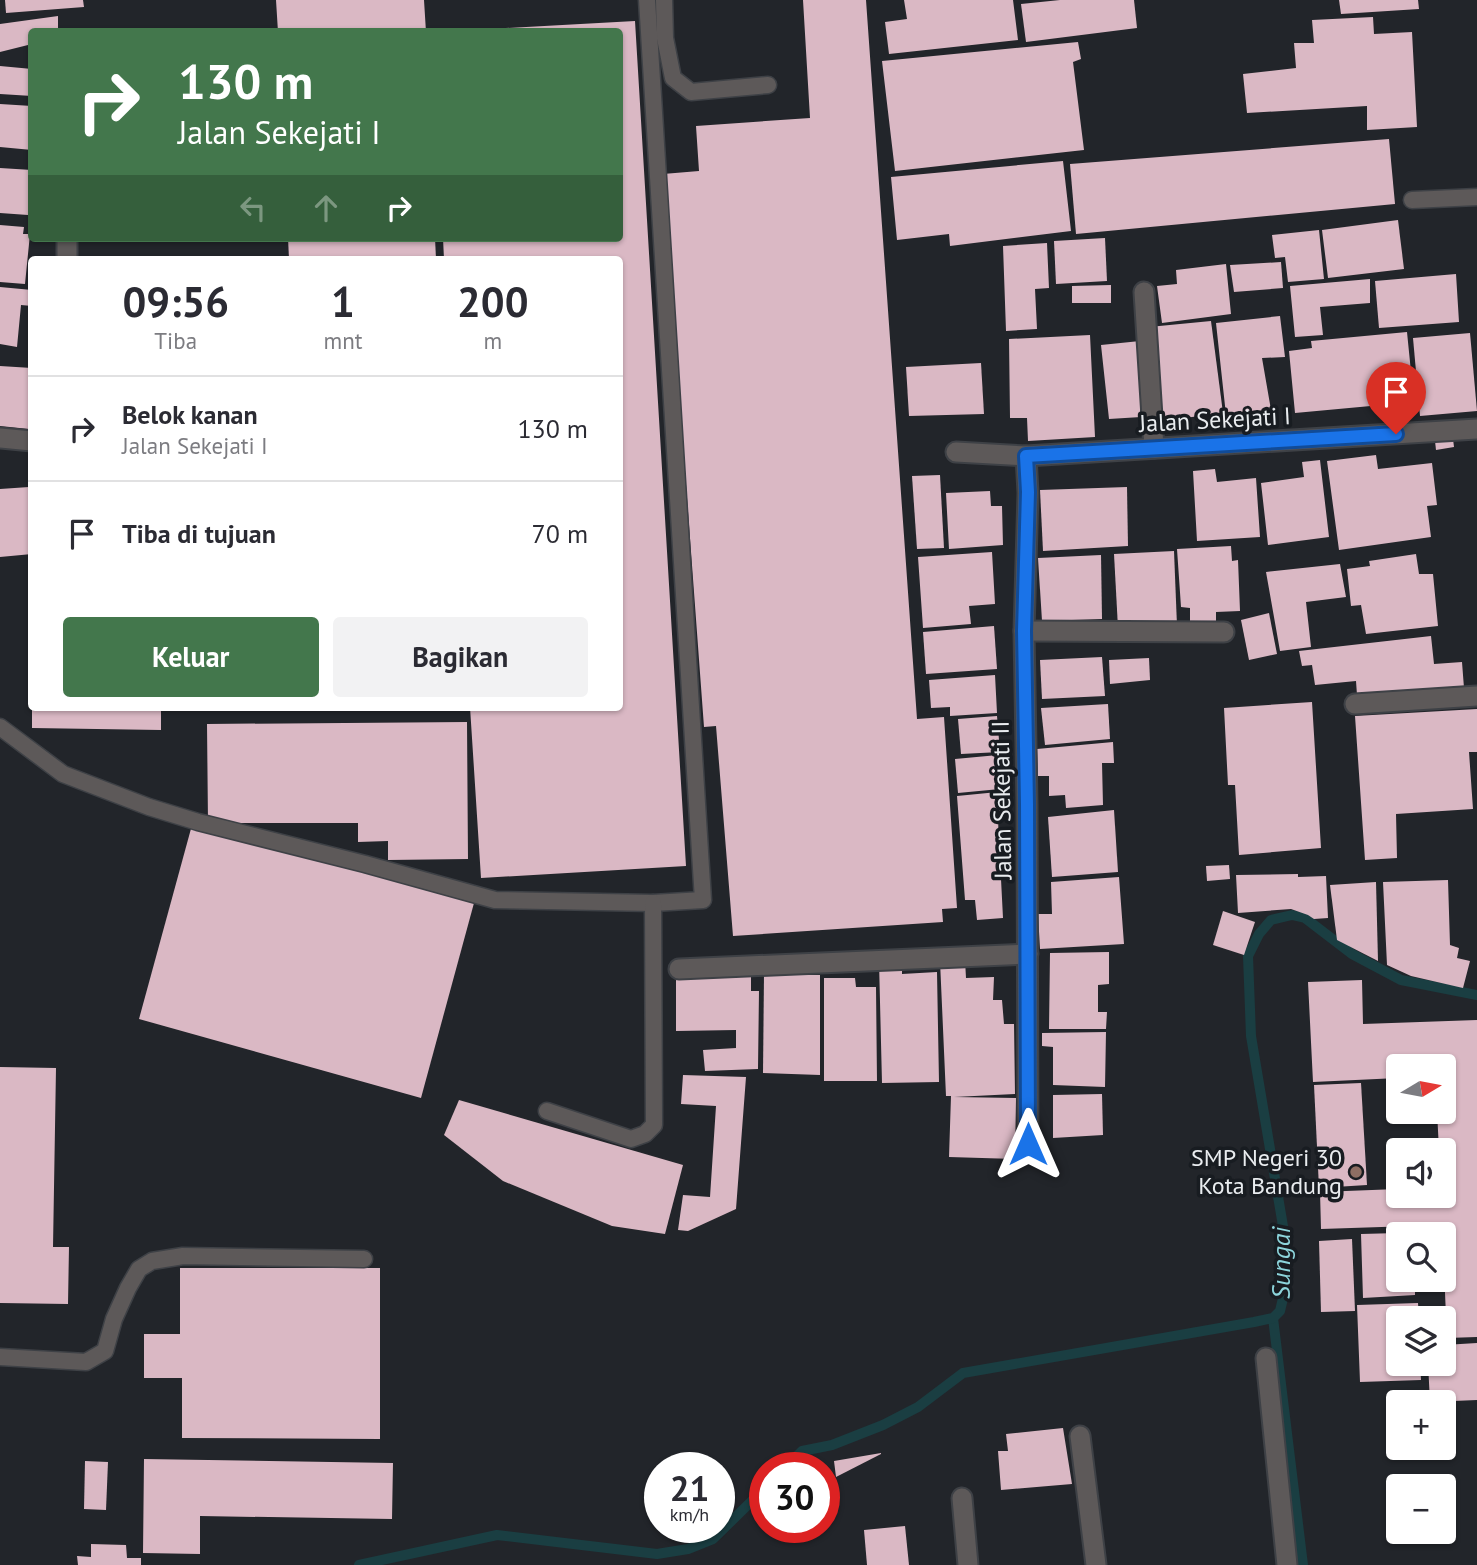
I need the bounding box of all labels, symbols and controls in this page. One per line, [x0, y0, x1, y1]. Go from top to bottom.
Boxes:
text: 130 m [178, 49, 313, 113]
icon: right [63, 56, 154, 147]
text: Jalan Sekejati I [178, 111, 381, 153]
icon: left [234, 189, 272, 227]
icon: ahead [307, 189, 345, 227]
icon: right [380, 189, 418, 227]
text: 09:56 [122, 274, 229, 329]
text: 1 [331, 274, 355, 329]
text: 200 [457, 274, 528, 329]
text: Tiba [154, 326, 197, 355]
text: mnt [324, 326, 363, 355]
text: m [483, 326, 502, 355]
pin [1366, 362, 1426, 434]
icon: arrive [1377, 373, 1415, 411]
text: Belok kanan [122, 398, 258, 431]
street label: Jalan Sekejati I [1137, 400, 1292, 439]
icon: right [63, 410, 101, 448]
text: 130 m [517, 412, 588, 445]
text: Jalan Sekejati I [122, 431, 268, 460]
icon: arrive [63, 515, 101, 553]
text: Tiba di tujuan [122, 517, 276, 550]
text: 70 m [532, 517, 588, 550]
button: Keluar [63, 617, 319, 697]
button: Bagikan [333, 617, 588, 697]
street label: Jalan Sekejati II [985, 720, 1018, 881]
north arrow [1386, 1054, 1456, 1124]
map controls [1386, 1054, 1456, 1544]
position arrow [991, 1107, 1065, 1181]
button: sound [1386, 1138, 1456, 1208]
place label: SMP Negeri 30 Kota Bandung [1191, 1142, 1342, 1201]
marker: SMP Negeri 30 Kota Bandung [1348, 1164, 1364, 1180]
button: search [1386, 1222, 1456, 1292]
water label: Sungai [1264, 1225, 1297, 1299]
button: layers [1386, 1306, 1456, 1376]
button: + [1386, 1390, 1456, 1460]
speed limit sign: 30 [749, 1452, 840, 1543]
text: 21 [670, 1465, 709, 1511]
button: − [1386, 1474, 1456, 1544]
text: km/h [670, 1503, 709, 1526]

